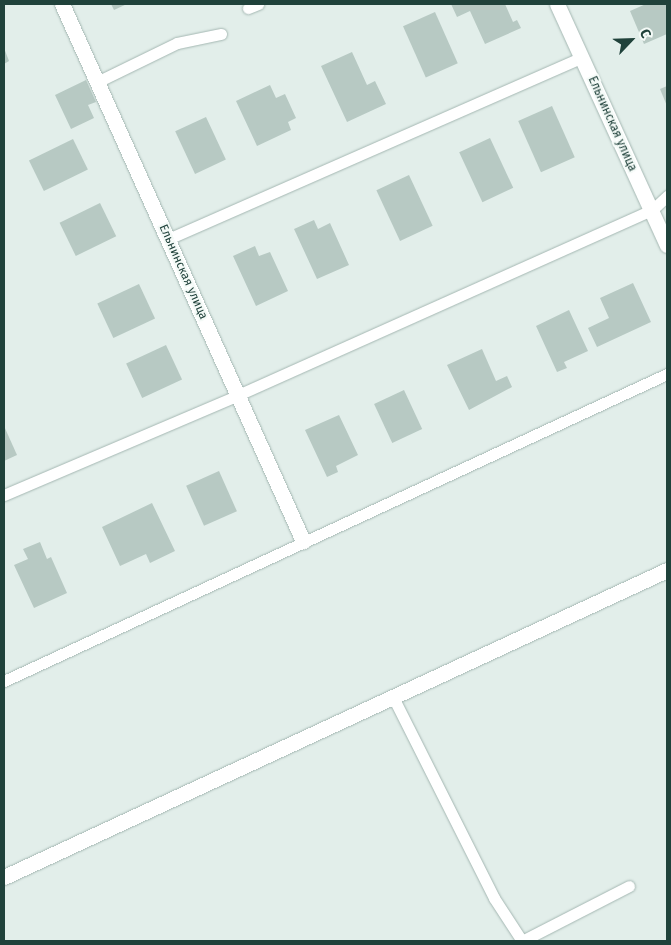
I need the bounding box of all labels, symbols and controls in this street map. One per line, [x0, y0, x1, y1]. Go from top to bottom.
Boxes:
north arrow [606, 15, 656, 65]
text: С [636, 27, 655, 41]
street label: Ельнинская улица [585, 74, 639, 174]
street label: Ельнинская улица [156, 222, 210, 322]

